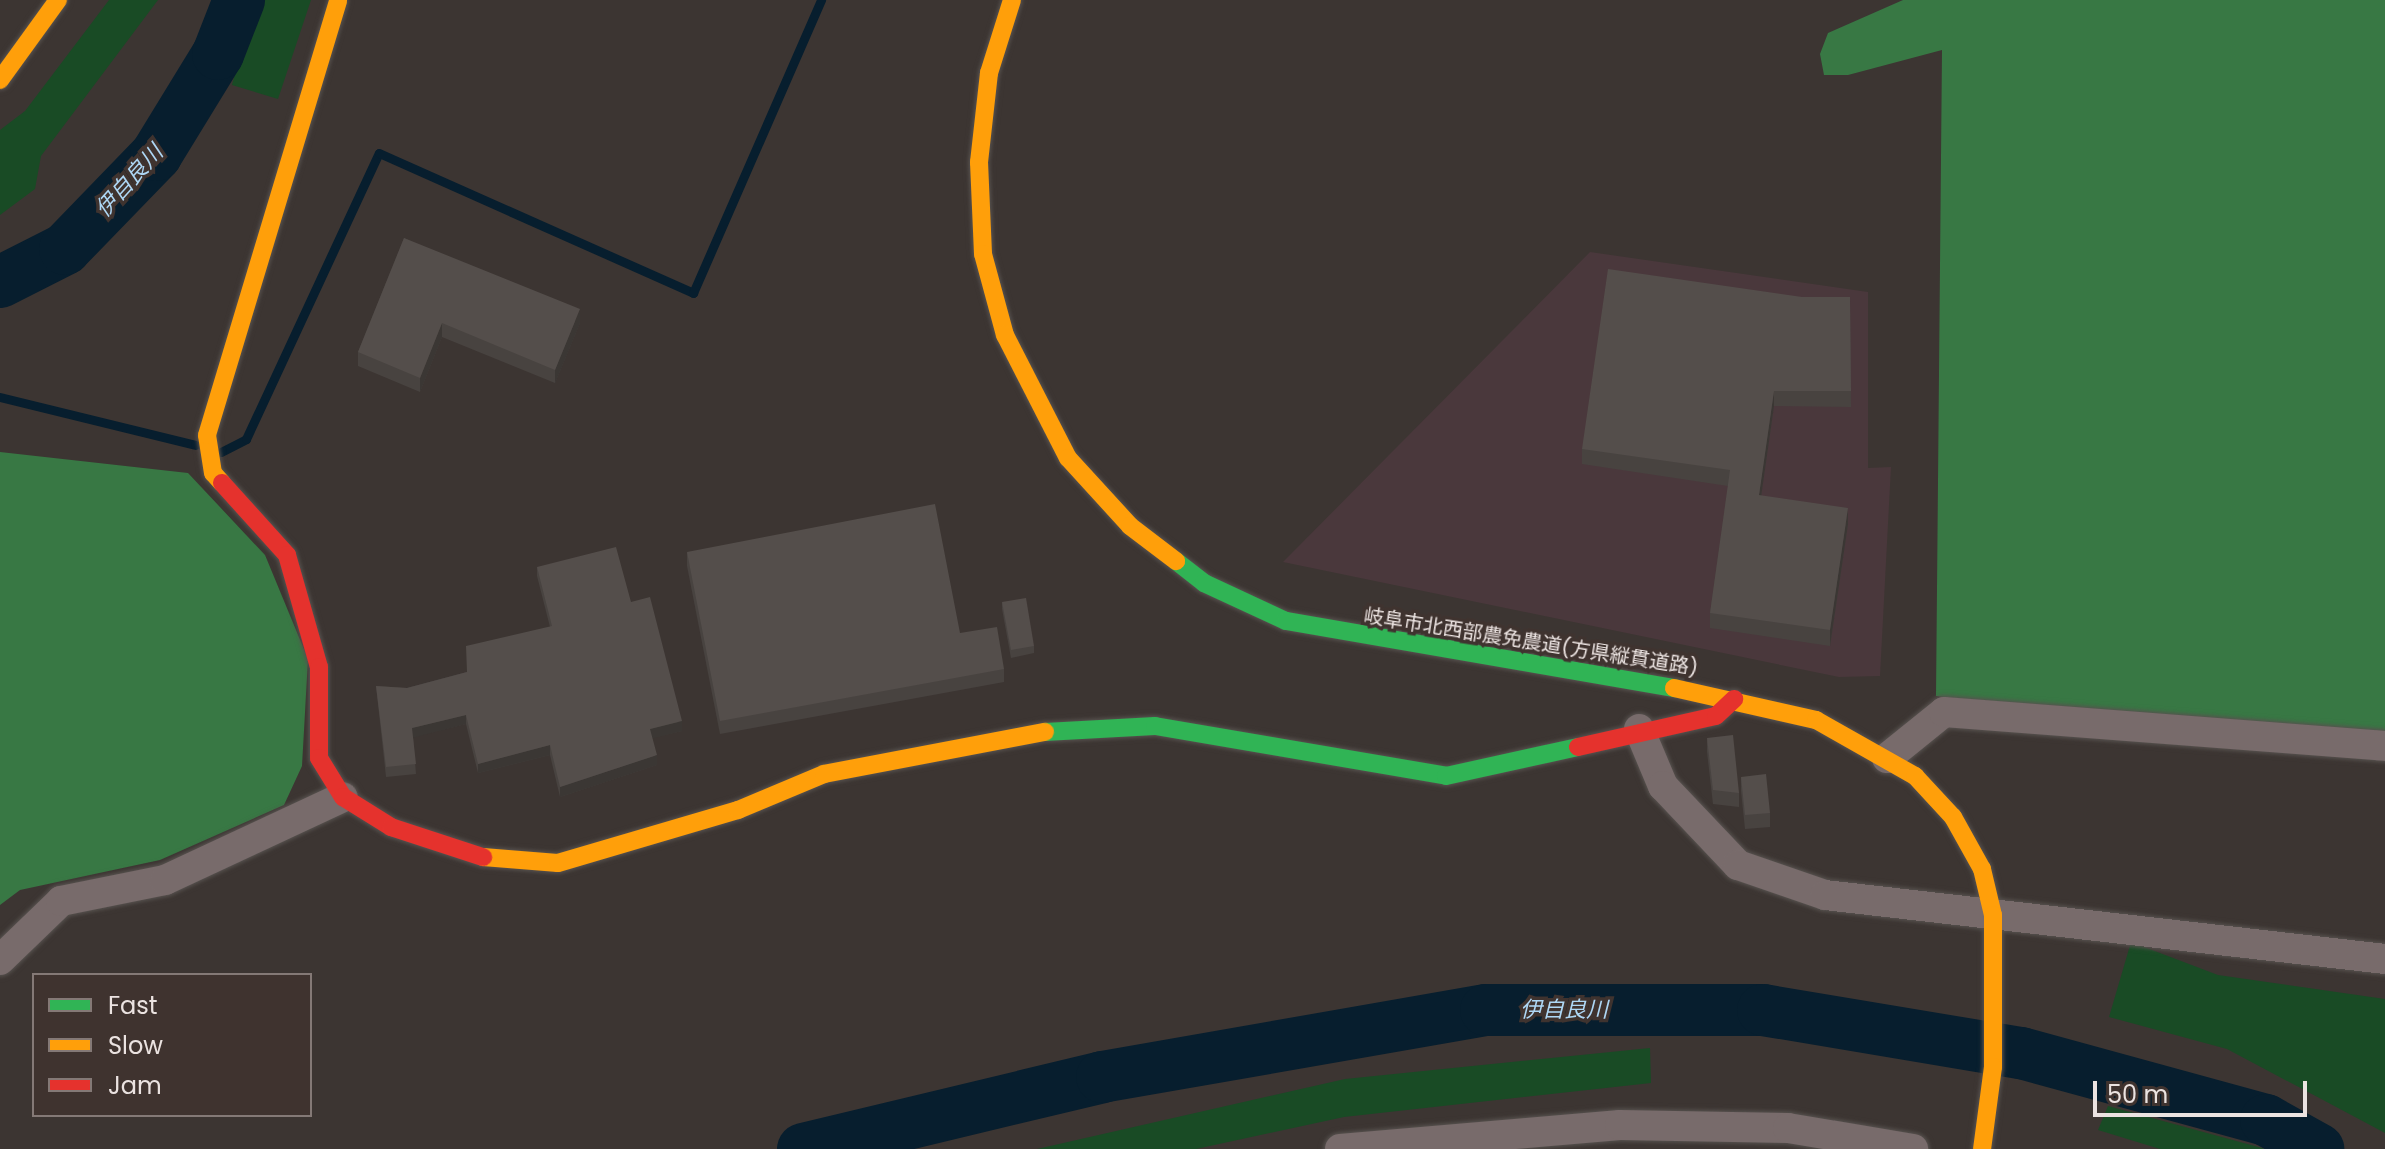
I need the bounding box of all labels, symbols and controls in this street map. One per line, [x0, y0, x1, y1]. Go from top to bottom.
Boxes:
water label: 伊自良川 [90, 139, 168, 223]
street label: 岐阜市北西部農免農道(方県縦貫道路) [1362, 604, 1700, 680]
legend [32, 973, 312, 1117]
text: Fast [108, 989, 158, 1022]
water label: 伊自良川 [1520, 997, 1608, 1023]
text: Slow [108, 1029, 163, 1062]
scale bar [2097, 1065, 2311, 1115]
text: Jam [108, 1069, 162, 1102]
text: 50 m [2107, 1078, 2168, 1111]

